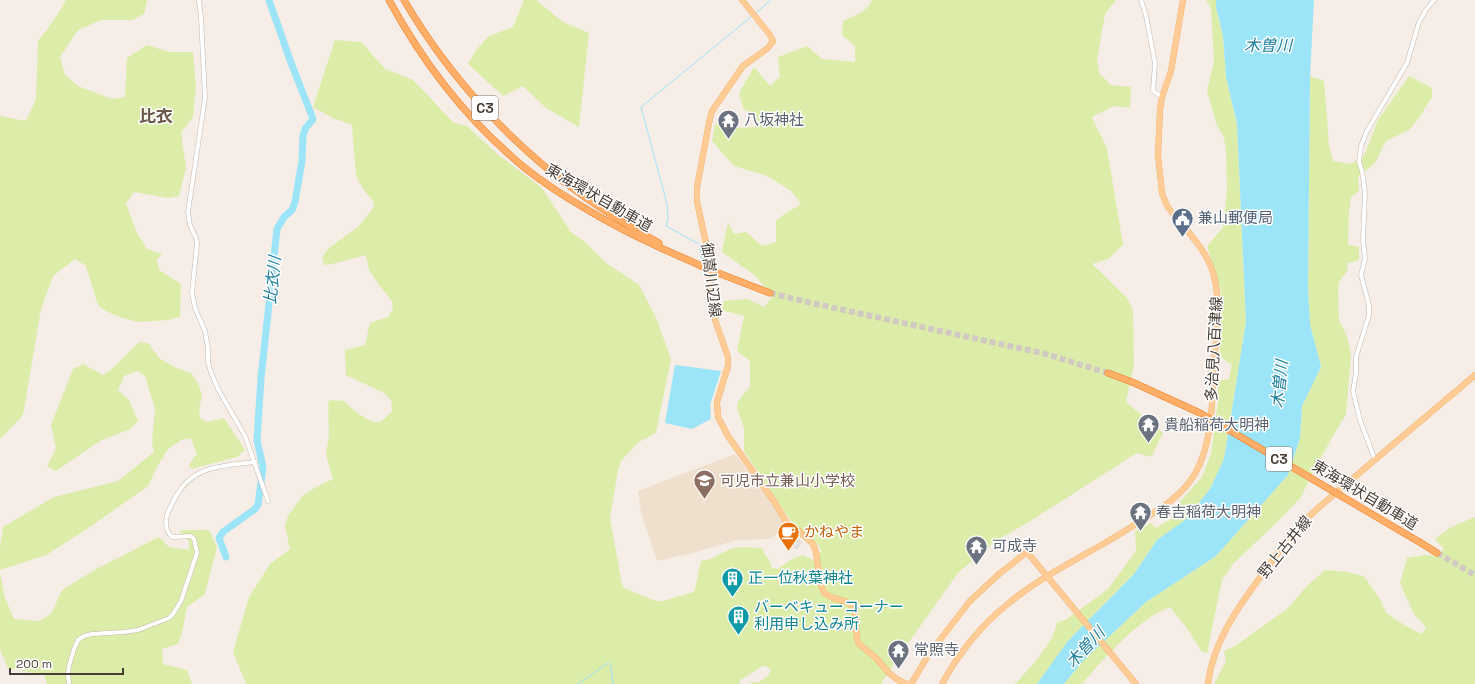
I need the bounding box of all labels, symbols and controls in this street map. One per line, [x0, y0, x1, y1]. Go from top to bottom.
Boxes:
water label: 木曽川 [1244, 35, 1294, 56]
road number: C3 [472, 96, 498, 120]
district label: 比衣 [139, 105, 173, 127]
temple icon: 八坂神社 [716, 107, 742, 140]
place label: 八坂神社 [744, 110, 804, 129]
street label: 東海環状自動車道 [543, 159, 656, 236]
public building icon: 兼山郵便局 [1170, 205, 1196, 238]
place label: 兼山郵便局 [1198, 208, 1273, 227]
street label: 御嵩川辺線 [697, 242, 725, 318]
water label: 比衣川 [260, 253, 286, 305]
street label: 多治見八百津線 [1201, 296, 1226, 402]
water label: 木曽川 [1267, 357, 1293, 409]
temple icon: 貴船稲荷大明神 [1136, 412, 1162, 445]
place label: 貴船稲荷大明神 [1164, 415, 1269, 434]
road number: C3 [1266, 447, 1292, 471]
street label: 東海環状自動車道 [1309, 456, 1422, 534]
school or university icon: 可児市立兼山小学校 [692, 468, 718, 501]
place label: 可児市立兼山小学校 [720, 471, 855, 490]
temple icon: 春吉稲荷大明神 [1128, 499, 1154, 532]
place label: 春吉稲荷大明神 [1156, 502, 1261, 521]
street label: 野上古井線 [1254, 512, 1316, 582]
cafe icon: かねやま [775, 519, 801, 552]
place label: かねやま [804, 522, 864, 541]
temple icon: 可成寺 [963, 533, 989, 566]
place label: 可成寺 [992, 536, 1037, 555]
building icon: 正一位秋葉神社 [719, 565, 745, 598]
place label: 正一位秋葉神社 [748, 568, 853, 587]
place label: バーベキューコーナー 利用申し込み所 [754, 597, 904, 633]
building icon: バーベキューコーナー 利用申し込み所 [726, 603, 752, 636]
water label: 木曽川 [1061, 621, 1111, 672]
temple icon: 常照寺 [885, 637, 911, 670]
place label: 常照寺 [914, 640, 959, 659]
scale bar [10, 650, 123, 676]
text: 200 m [16, 656, 52, 672]

